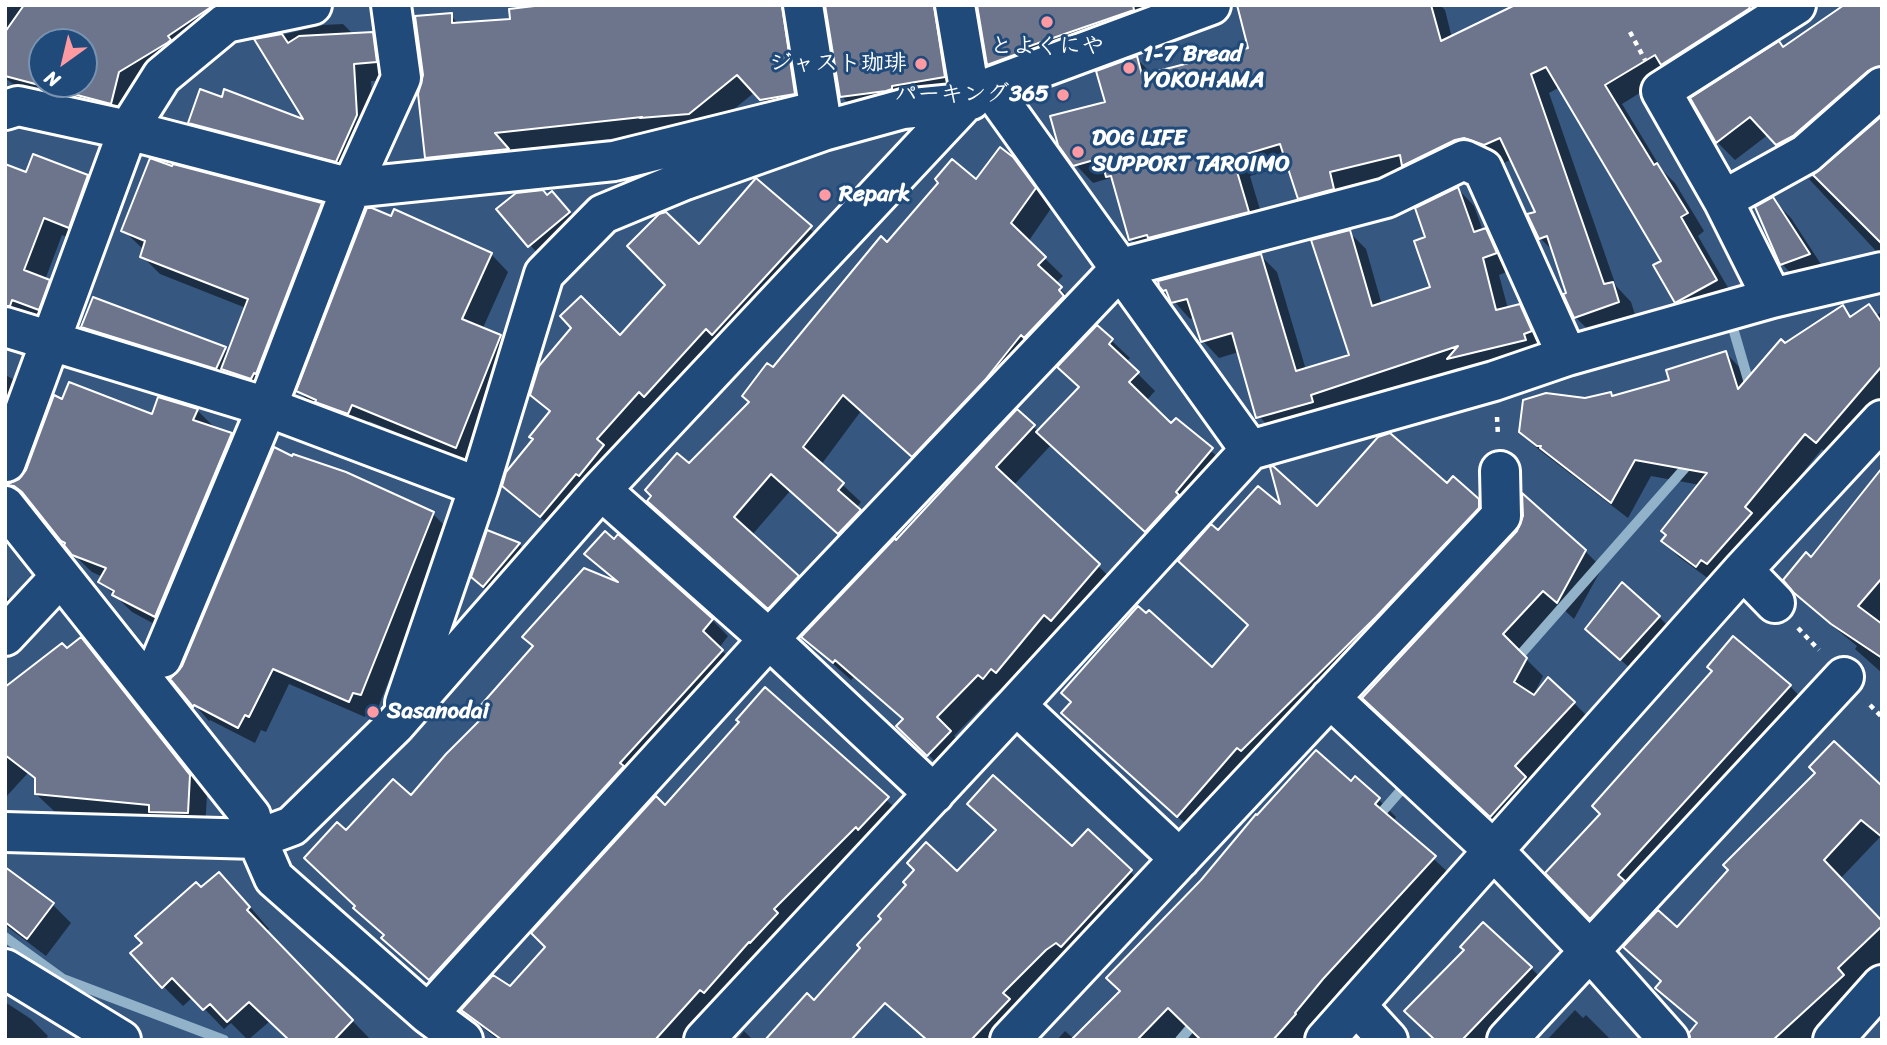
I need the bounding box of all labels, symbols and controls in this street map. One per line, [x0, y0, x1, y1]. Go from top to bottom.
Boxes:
marker: とよくにや [1039, 14, 1055, 30]
north arrow [28, 28, 98, 98]
place label: とよくにや [990, 33, 1104, 61]
place label: 1-7 Bread YOKOHAMA [1143, 41, 1265, 95]
place label: ジャスト珈琲 [769, 50, 907, 78]
marker: ジャスト珈琲 [913, 56, 929, 72]
marker: 1-7 Bread YOKOHAMA [1121, 60, 1137, 76]
text: N [37, 62, 67, 97]
place label: パーキング365 [894, 81, 1049, 109]
marker: パーキング365 [1055, 87, 1071, 103]
place label: DOG LIFE SUPPORT TAROIMO [1092, 125, 1290, 179]
marker: DOG LIFE SUPPORT TAROIMO [1070, 144, 1086, 160]
place label: Repark [839, 181, 910, 209]
marker: Repark [817, 187, 833, 203]
place label: Sasanodai [387, 698, 489, 726]
marker: Sasanodai [365, 704, 381, 720]

